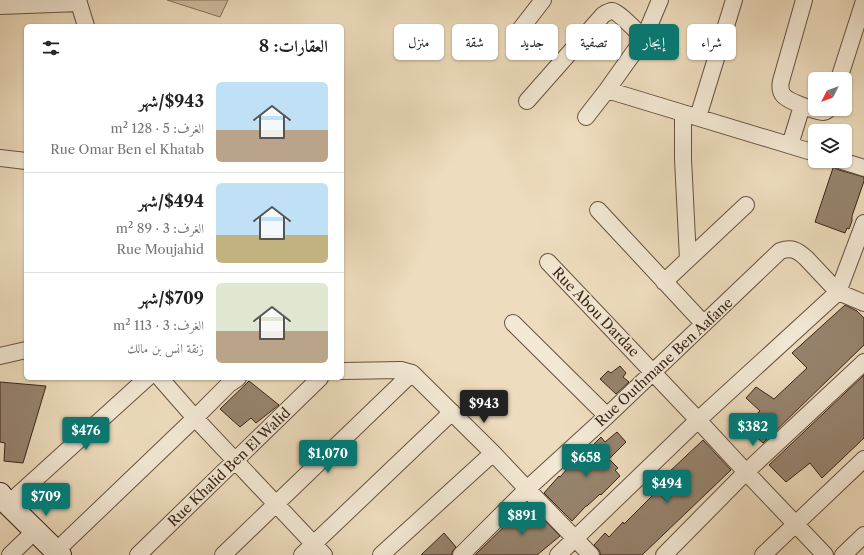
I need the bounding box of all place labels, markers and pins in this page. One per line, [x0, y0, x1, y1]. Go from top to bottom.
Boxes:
pin: $943 [460, 390, 508, 424]
pin: $382 [729, 413, 777, 447]
pin: $476 [62, 417, 110, 451]
pin: $1,070 [295, 440, 361, 474]
pin: $658 [562, 444, 610, 478]
pin: $494 [643, 470, 691, 504]
pin: $709 [22, 483, 70, 517]
pin: $891 [498, 502, 546, 536]

